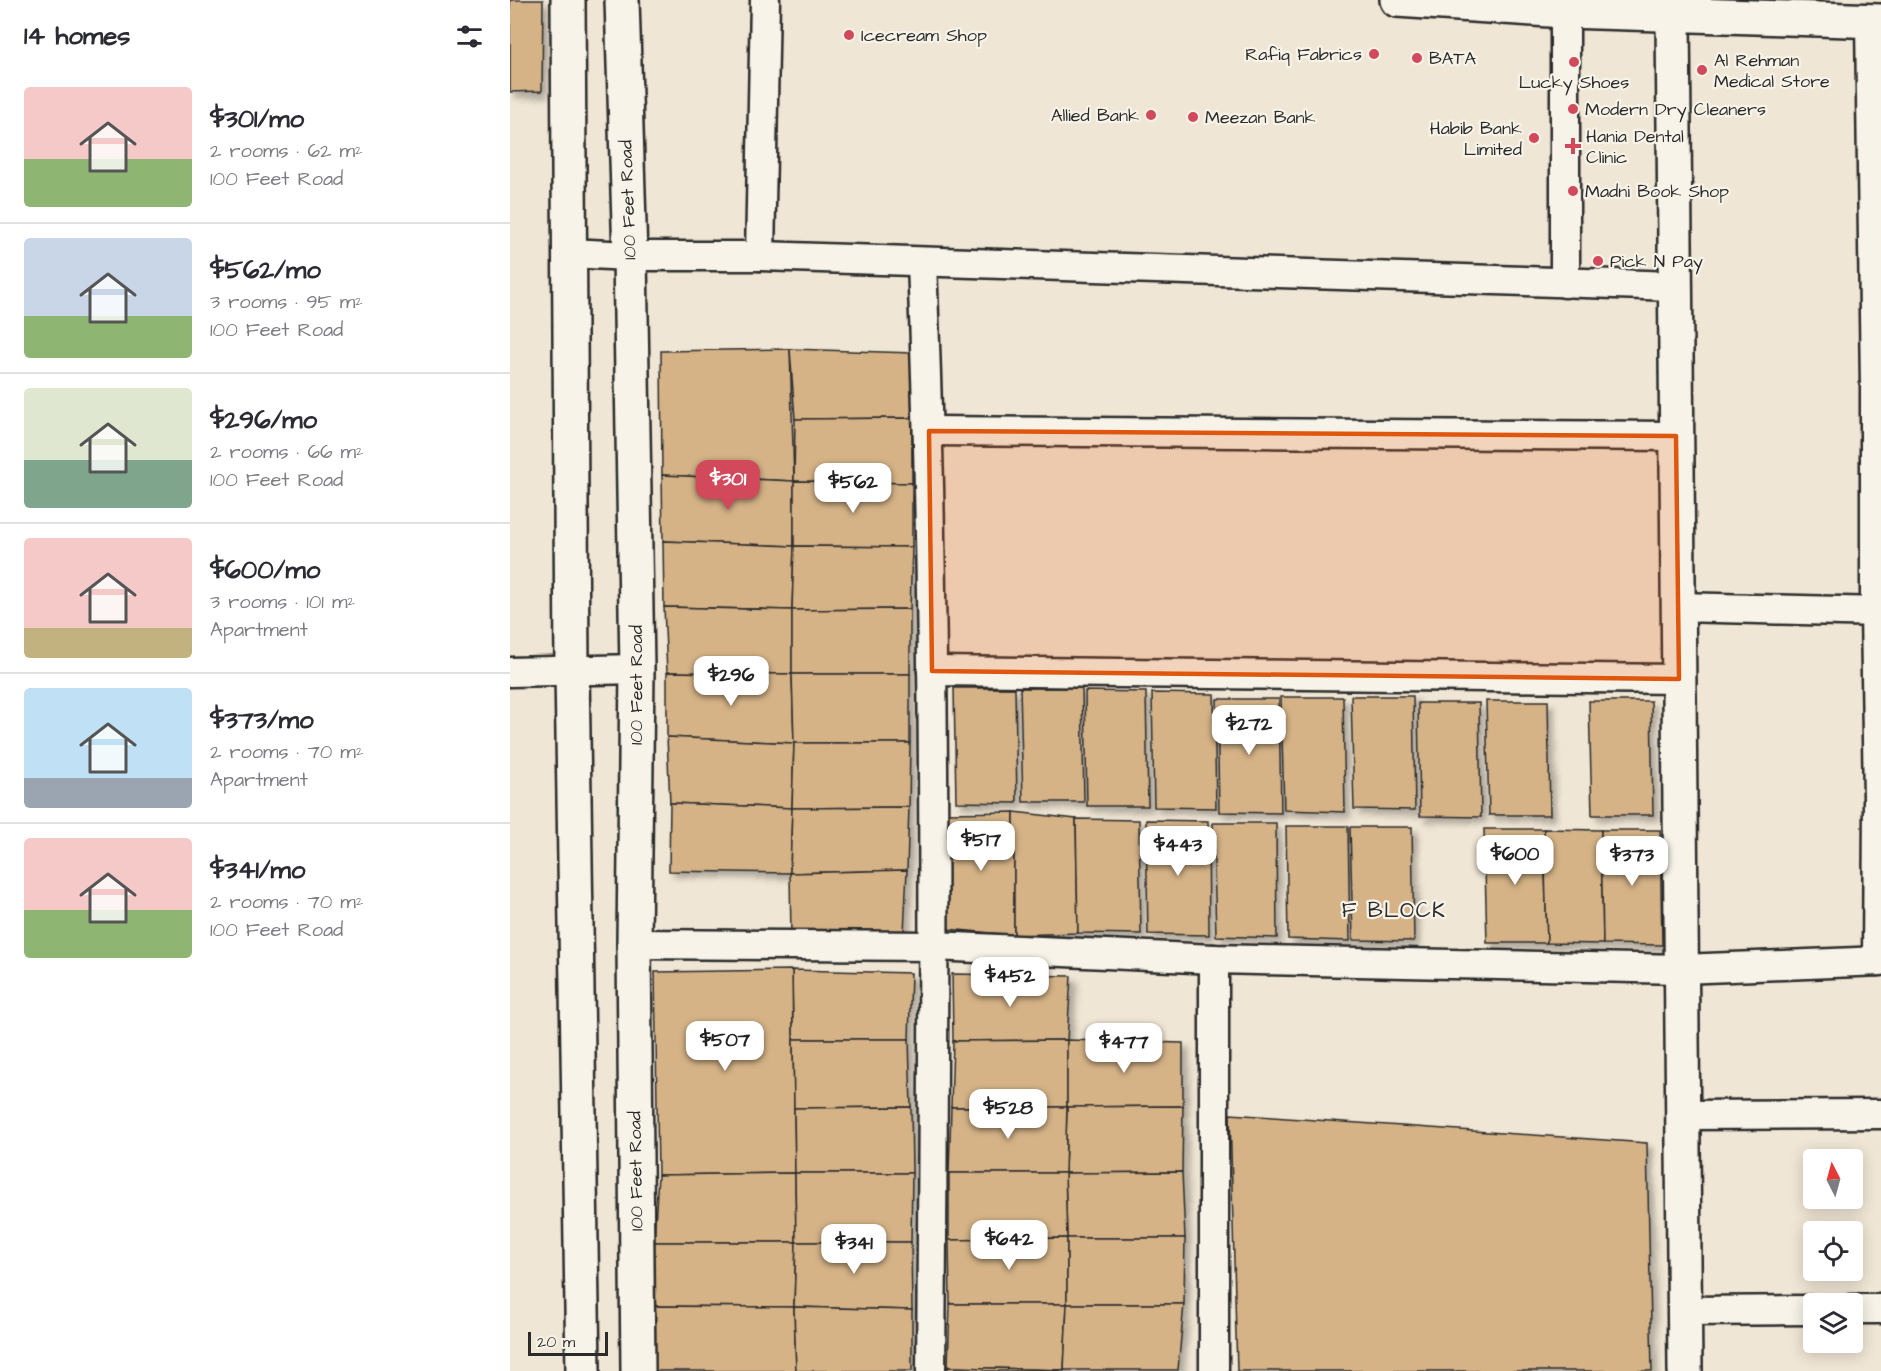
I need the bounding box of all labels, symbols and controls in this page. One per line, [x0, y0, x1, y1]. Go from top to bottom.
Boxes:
text: 14 homes [24, 18, 130, 54]
icon: filters [453, 20, 486, 53]
place label: Icecream Shop [861, 23, 987, 48]
marker: Icecream Shop [842, 28, 856, 42]
place label: Rafiq Fabrics [1245, 42, 1362, 67]
place label: BATA [1429, 46, 1477, 71]
marker: Rafiq Fabrics [1367, 47, 1381, 61]
place label: Al Rehman Medical Store [1714, 48, 1830, 94]
marker: BATA [1410, 51, 1424, 65]
marker: Lucky Shoes [1567, 55, 1581, 69]
marker: Al Rehman Medical Store [1695, 63, 1709, 77]
place label: Lucky Shoes [1519, 70, 1629, 96]
place label: Modern Dry Cleaners [1585, 97, 1766, 123]
text: $301/mo [210, 101, 304, 137]
marker: Modern Dry Cleaners [1566, 102, 1580, 116]
place label: Allied Bank [1051, 103, 1139, 128]
place label: Meezan Bank [1205, 105, 1316, 130]
marker: Allied Bank [1144, 108, 1158, 122]
marker: Meezan Bank [1186, 110, 1200, 124]
icon: home [72, 111, 144, 183]
place label: Habib Bank Limited [1430, 116, 1522, 162]
place label: Hania Dental Clinic [1586, 124, 1684, 170]
marker: Habib Bank Limited [1527, 131, 1541, 145]
text: 2 rooms · 62 m² [210, 137, 362, 165]
marker: Hania Dental Clinic [1564, 137, 1582, 155]
street label: 100 Feet Road [613, 140, 643, 260]
text: 100 Feet Road [210, 165, 343, 193]
place label: Madni Book Shop [1585, 179, 1729, 204]
marker: Madni Book Shop [1566, 184, 1580, 198]
place label: Pick N Pay [1610, 249, 1703, 275]
text: $562/mo [210, 252, 321, 288]
marker: Pick N Pay [1591, 254, 1605, 268]
icon: home [72, 262, 144, 334]
text: 3 rooms · 95 m² [210, 288, 363, 316]
text: 100 Feet Road [210, 316, 343, 344]
text: $296/mo [210, 402, 317, 438]
icon: home [72, 412, 144, 484]
text: 2 rooms · 66 m² [210, 438, 364, 466]
pin: $301 [692, 460, 764, 511]
pin: $562 [817, 463, 889, 514]
text: $301 [710, 465, 746, 493]
text: 100 Feet Road [210, 466, 343, 494]
text: $562 [828, 468, 878, 496]
text: $600/mo [210, 552, 320, 588]
icon: home [72, 562, 144, 634]
text: 3 rooms · 101 m² [210, 588, 355, 616]
text: Apartment [210, 616, 308, 644]
street label: 100 Feet Road [624, 625, 649, 745]
pin: $296 [695, 656, 767, 707]
text: $296 [708, 661, 754, 689]
text: $373/mo [210, 702, 314, 738]
pin: $272 [1213, 705, 1285, 756]
text: $272 [1226, 710, 1272, 738]
icon: home [72, 712, 144, 784]
text: 2 rooms · 70 m² [210, 738, 363, 766]
text: Apartment [210, 766, 308, 794]
pin: $517 [945, 821, 1017, 872]
text: $517 [961, 826, 1001, 854]
pin: $443 [1142, 826, 1214, 877]
text: $443 [1154, 831, 1202, 859]
pin: $600 [1479, 835, 1551, 886]
pin: $373 [1596, 836, 1668, 887]
text: $600 [1491, 840, 1539, 868]
text: $373 [1610, 841, 1654, 869]
text: $341/mo [210, 852, 305, 888]
icon: home [72, 862, 144, 934]
text: 2 rooms · 70 m² [210, 888, 363, 916]
district label: F BLOCK [1342, 896, 1446, 925]
text: 100 Feet Road [210, 916, 343, 944]
pin: $452 [974, 957, 1046, 1008]
text: $452 [985, 962, 1035, 990]
pin: $507 [689, 1021, 761, 1072]
pin: $477 [1088, 1023, 1160, 1074]
text: $507 [700, 1026, 750, 1054]
text: $477 [1099, 1028, 1149, 1056]
pin: $528 [972, 1089, 1044, 1140]
text: $528 [983, 1094, 1033, 1122]
street label: 100 Feet Road [622, 1111, 650, 1231]
north arrow [1803, 1149, 1863, 1209]
map controls [1803, 1149, 1863, 1353]
pin: $642 [973, 1220, 1045, 1271]
button: locate [1803, 1221, 1863, 1281]
pin: $341 [818, 1224, 890, 1275]
text: $642 [985, 1225, 1033, 1253]
text: $341 [835, 1229, 873, 1257]
button: layers [1803, 1293, 1863, 1353]
scale bar [528, 1329, 608, 1356]
text: 20 m [537, 1331, 575, 1353]

